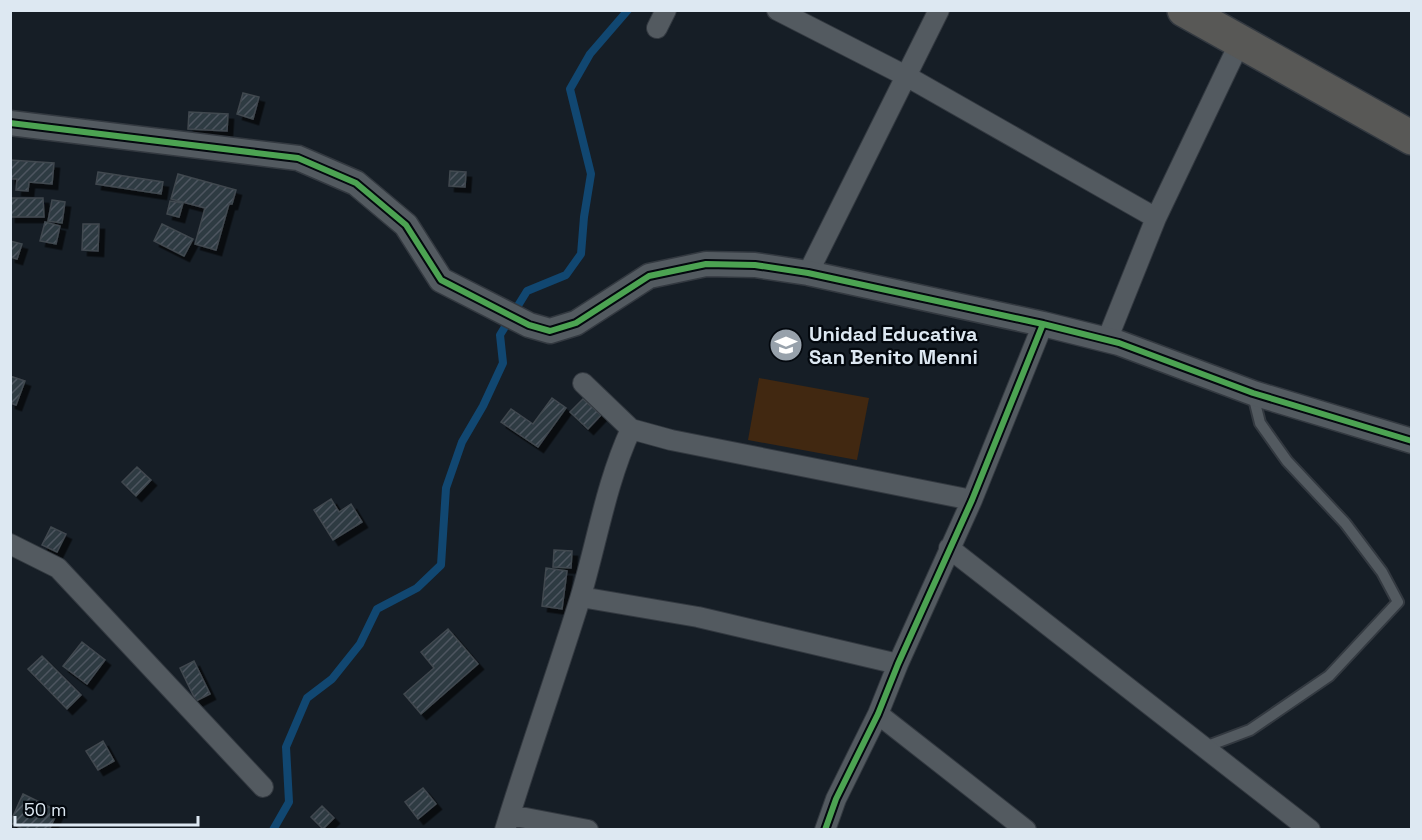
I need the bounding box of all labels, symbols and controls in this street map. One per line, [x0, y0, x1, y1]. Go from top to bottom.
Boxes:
place label: Unidad Educativa San Benito Menni [809, 321, 978, 370]
school or university icon: Unidad Educativa San Benito Menni [768, 327, 804, 363]
scale bar [15, 789, 198, 827]
text: 50 m [24, 798, 66, 821]

